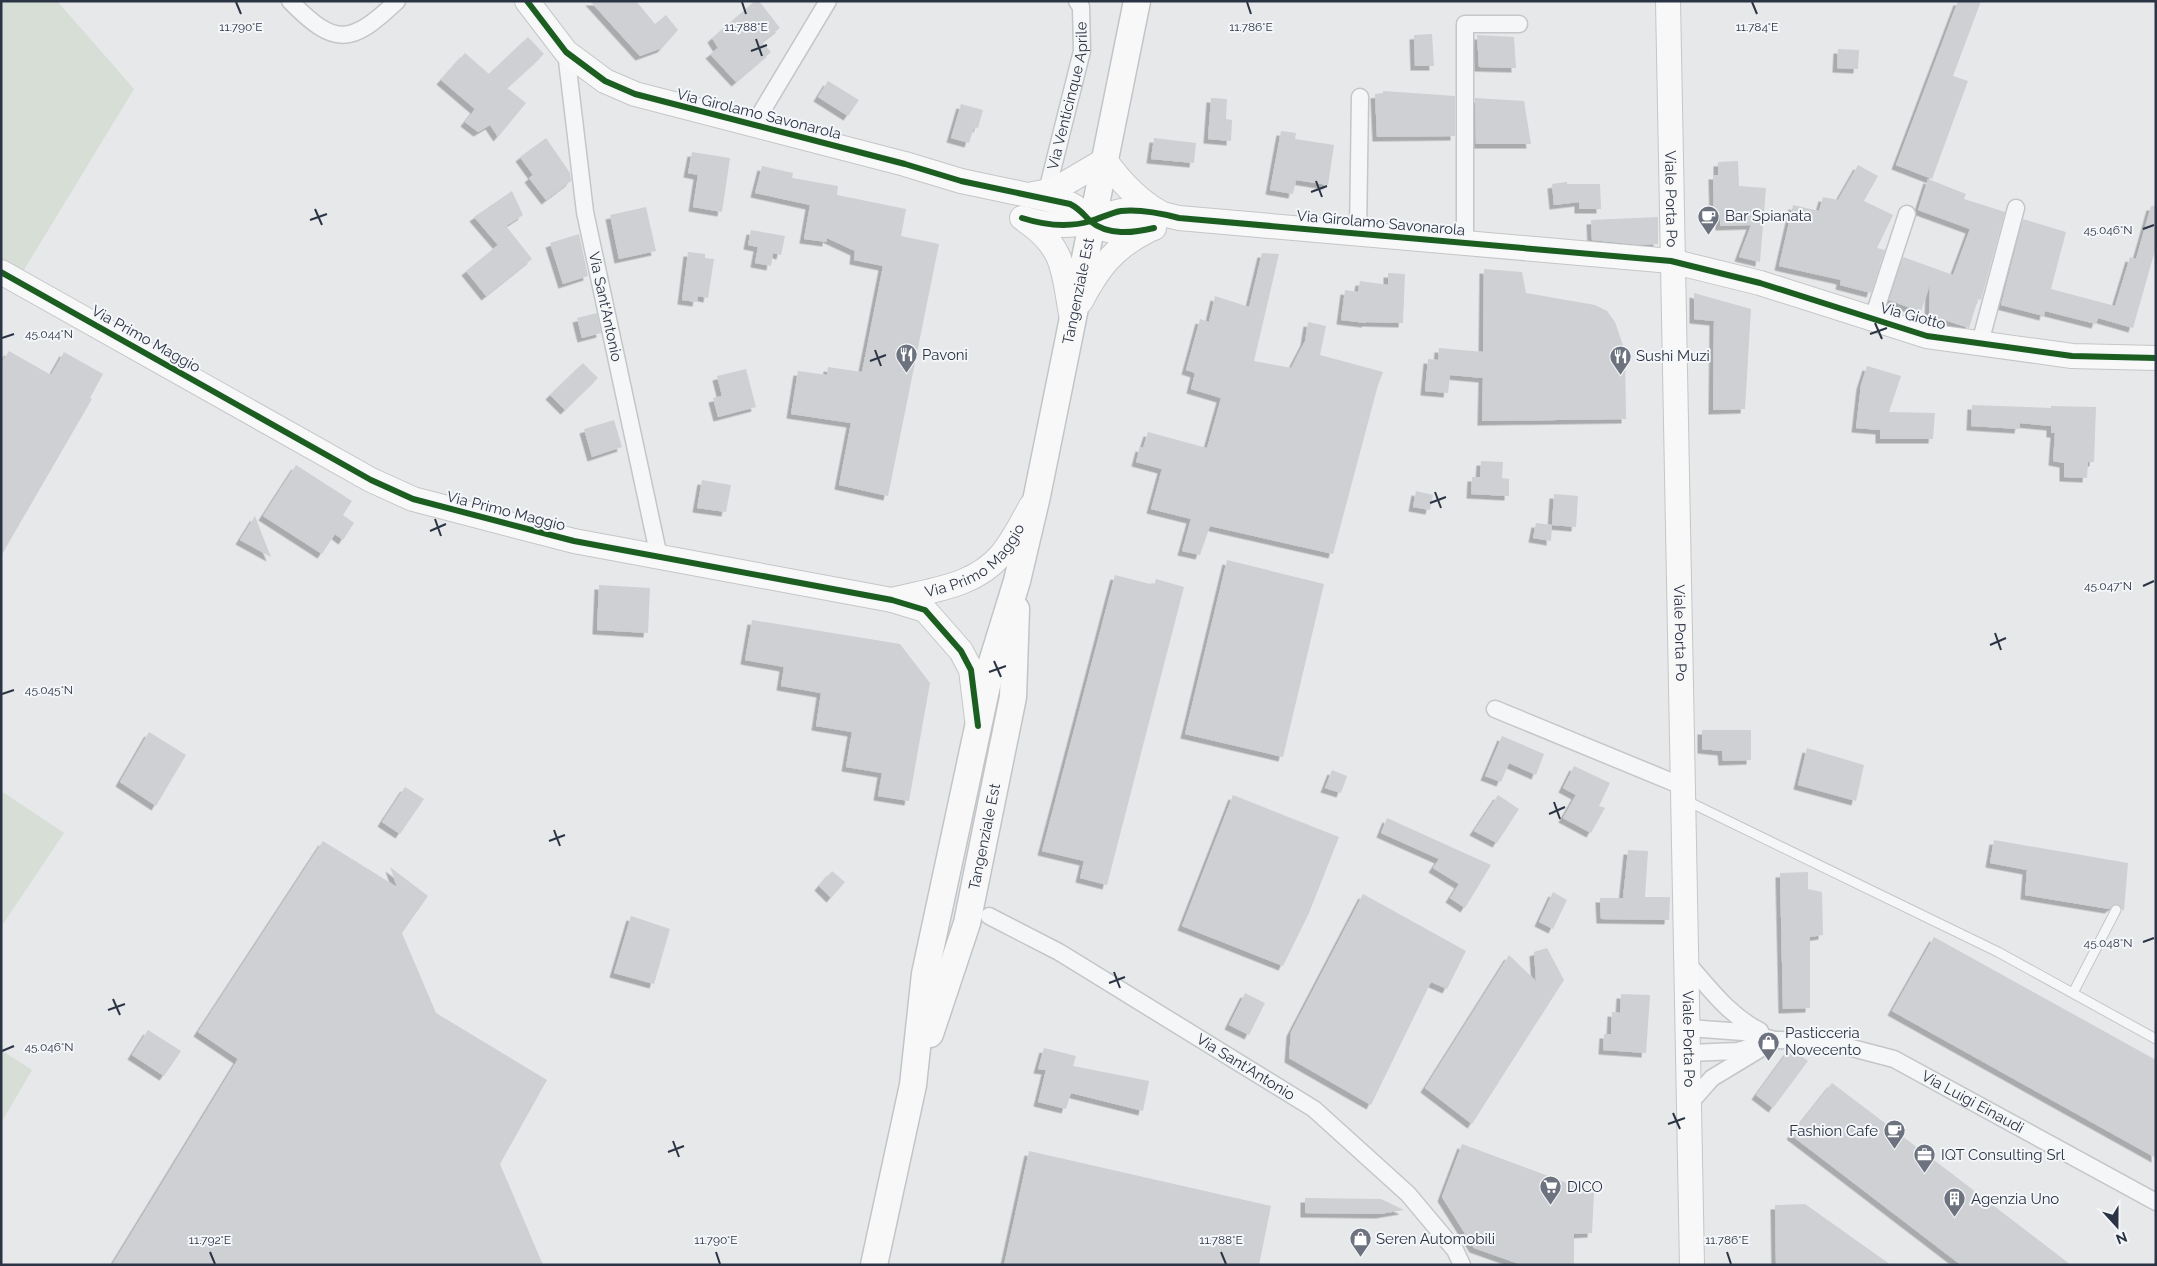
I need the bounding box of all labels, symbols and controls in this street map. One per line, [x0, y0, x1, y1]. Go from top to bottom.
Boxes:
text: 11.790°E [219, 20, 263, 34]
text: 11.788°E [724, 20, 768, 34]
text: 11.786°E [1229, 20, 1273, 34]
text: 11.784°E [1736, 20, 1778, 34]
street label: Via Venticinque Aprile [1044, 21, 1091, 172]
street label: Via Girolamo Savonarola [675, 85, 843, 143]
street label: Viale Porta Po [1661, 150, 1681, 248]
cafe icon: Bar Spianata [1697, 204, 1721, 235]
street label: Via Girolamo Savonarola [1296, 207, 1466, 239]
place label: Bar Spianata [1725, 207, 1812, 225]
text: 45.046°N [2084, 223, 2132, 237]
street label: Tangenziale Est [1059, 236, 1098, 346]
street label: Via Sant'Antonio [585, 250, 626, 363]
street label: Via Giotto [1878, 299, 1948, 333]
street label: Via Primo Maggio [88, 302, 204, 376]
text: 45.044°N [25, 327, 73, 341]
restaurant icon: Pavoni [894, 343, 918, 374]
restaurant icon: Sushi Muzi [1608, 344, 1632, 375]
place label: Pavoni [922, 346, 968, 364]
place label: Sushi Muzi [1636, 347, 1710, 365]
street label: Via Primo Maggio [445, 488, 567, 534]
street label: Via Primo Maggio [923, 521, 1029, 601]
text: 45.047°N [2084, 579, 2132, 593]
street label: Viale Porta Po [1670, 584, 1690, 682]
text: 45.045°N [25, 683, 73, 697]
street label: Tangenziale Est [965, 782, 1004, 892]
text: 45.048°N [2084, 936, 2132, 950]
street label: Viale Porta Po [1679, 990, 1698, 1088]
place label: Pasticceria Novecento [1785, 1024, 1861, 1059]
street label: Via Sant'Antonio [1193, 1030, 1298, 1104]
shop icon: Pasticceria Novecento [1757, 1030, 1781, 1061]
text: 45.046°N [25, 1040, 73, 1054]
street label: Via Luigi Einaudi [1918, 1067, 2027, 1137]
cafe icon: Fashion Cafe [1882, 1119, 1906, 1150]
place label: Fashion Cafe [1789, 1122, 1878, 1140]
office icon: IQT Consulting Srl [1913, 1143, 1937, 1174]
place label: IQT Consulting Srl [1941, 1146, 2066, 1164]
supermarket icon: DICO [1539, 1175, 1563, 1206]
place label: DICO [1567, 1178, 1603, 1196]
building icon: Agenzia Uno [1943, 1187, 1967, 1218]
place label: Agenzia Uno [1971, 1190, 2059, 1208]
north arrow [2092, 1201, 2142, 1251]
shop icon: Seren Automobili [1348, 1227, 1372, 1258]
text: N [2114, 1229, 2130, 1248]
place label: Seren Automobili [1376, 1230, 1495, 1248]
text: 11.792°E [189, 1233, 231, 1247]
text: 11.790°E [694, 1233, 738, 1247]
text: 11.788°E [1199, 1233, 1243, 1247]
text: 11.786°E [1705, 1233, 1749, 1247]

